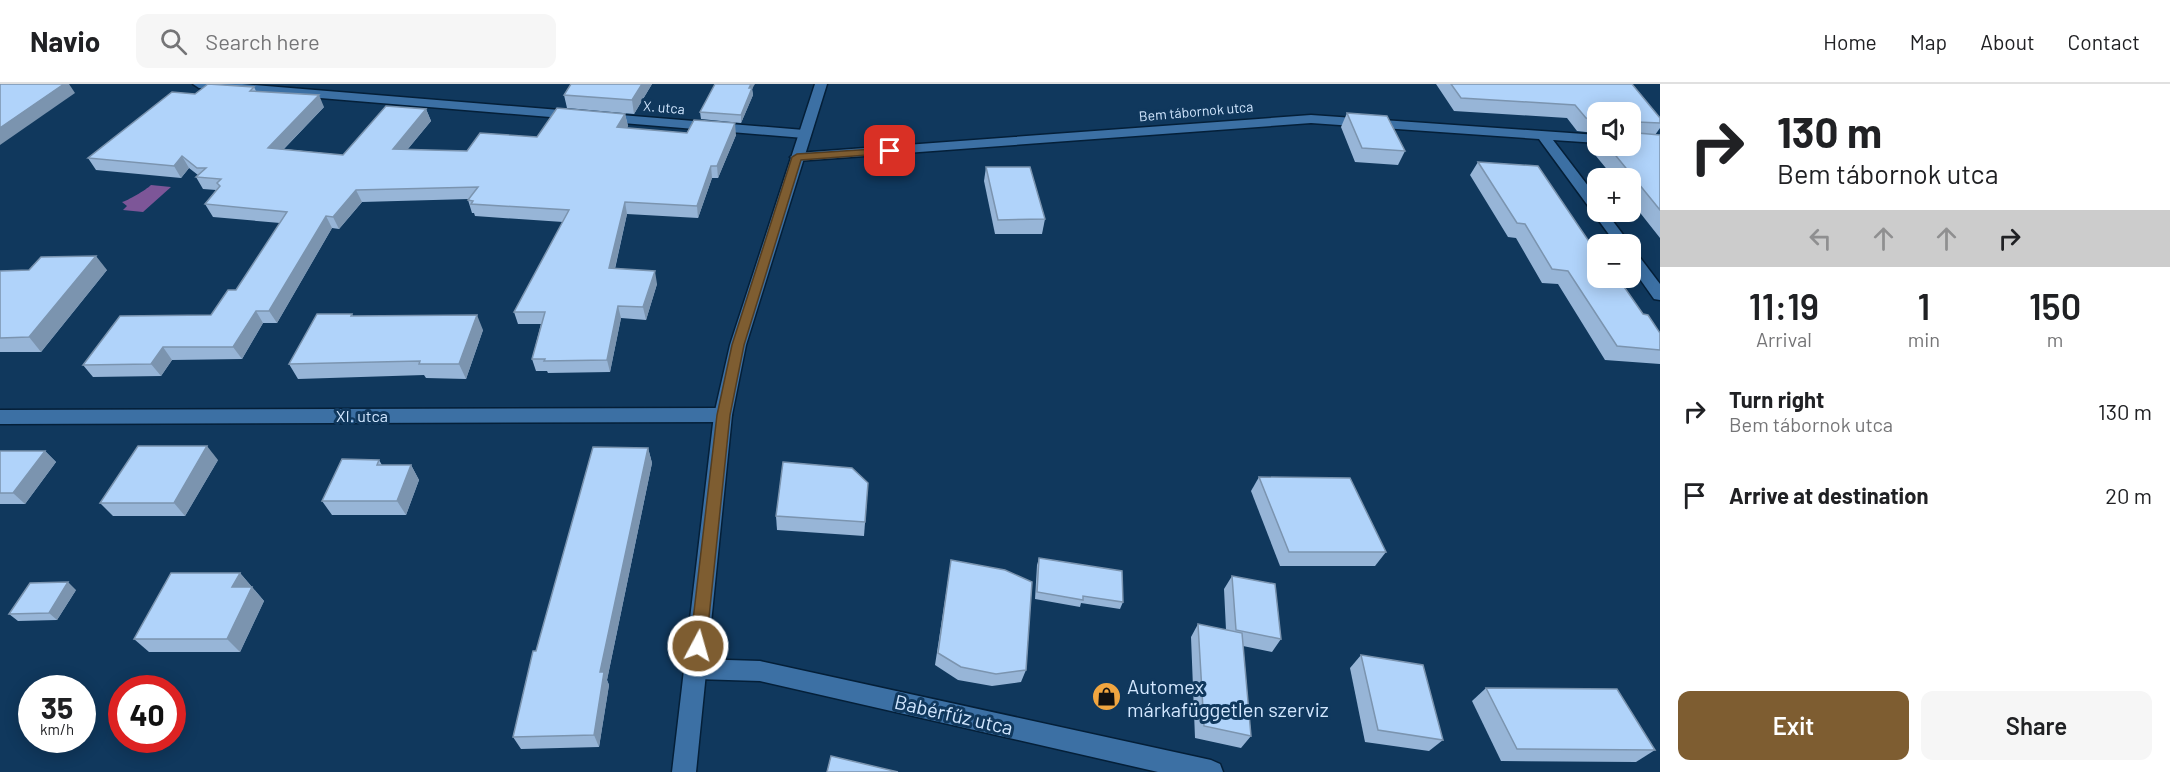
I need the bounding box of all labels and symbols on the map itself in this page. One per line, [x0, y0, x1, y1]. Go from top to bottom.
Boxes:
street label: X. utca [642, 97, 686, 117]
street label: Bem tábornok utca [1138, 98, 1254, 124]
pin [864, 125, 915, 176]
street label: XI. utca [336, 406, 388, 425]
position arrow [666, 614, 730, 678]
place label: Automex márkafüggetlen szerviz [1127, 674, 1329, 721]
speed limit sign: 40 [108, 675, 186, 753]
shop icon: Automex márkafüggetlen szerviz [1090, 681, 1122, 713]
street label: Babérfűz utca [892, 689, 1016, 739]

